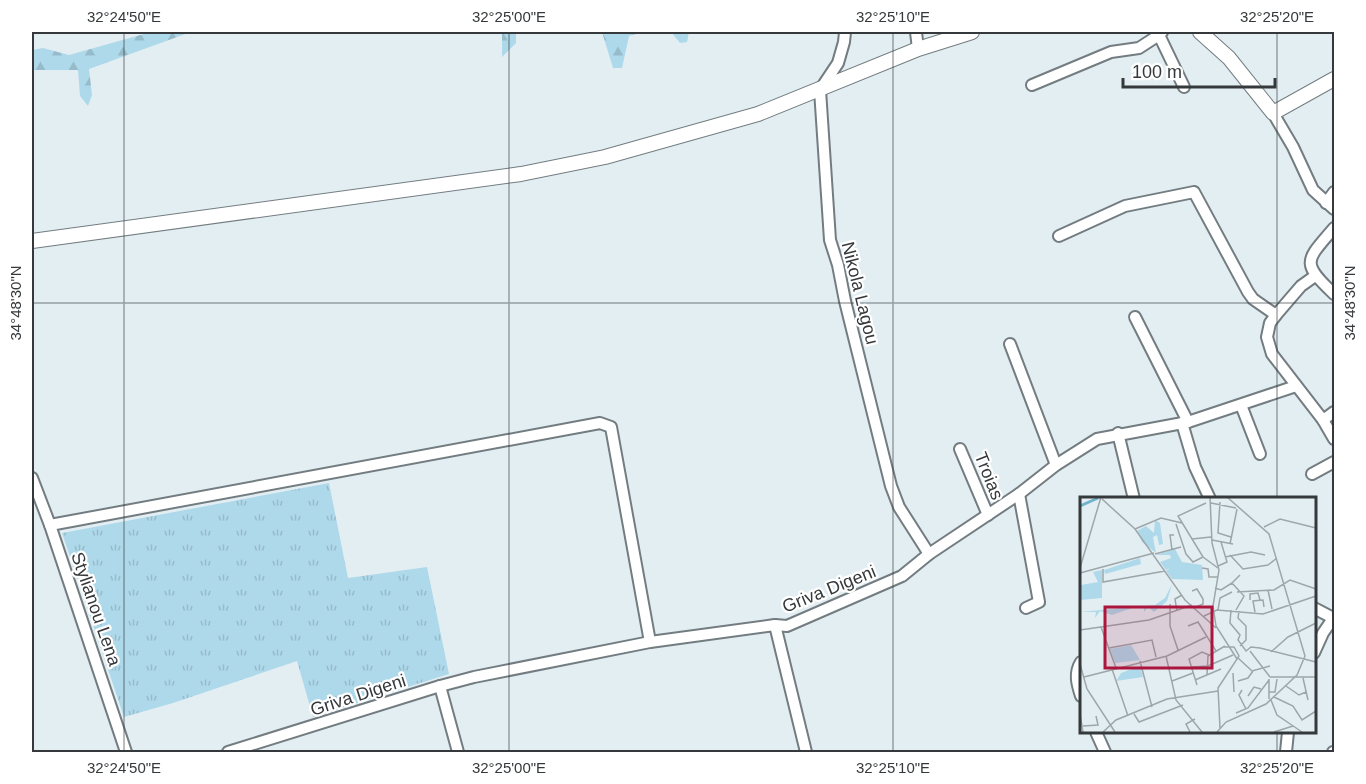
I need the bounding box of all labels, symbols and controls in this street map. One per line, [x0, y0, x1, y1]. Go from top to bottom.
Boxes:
text: 32°24'50"E [87, 8, 161, 25]
text: 32°25'00"E [472, 8, 546, 25]
text: 32°25'10"E [856, 8, 930, 25]
text: 32°25'20"E [1240, 8, 1314, 25]
scale bar [1123, 51, 1274, 89]
text: 100 m [1132, 62, 1182, 82]
street label: Nikola Lagou [838, 240, 882, 346]
text: 34°48'30"N [7, 265, 24, 341]
text: 34°48'30"N [1341, 265, 1358, 341]
street label: Troias [970, 449, 1008, 503]
inset map [1080, 497, 1315, 733]
street label: Stylianou Lena [67, 549, 125, 669]
street label: Griva Digeni [779, 561, 879, 617]
street label: Griva Digeni [308, 670, 408, 720]
text: 32°24'50"E [87, 759, 161, 776]
text: 32°25'00"E [472, 759, 546, 776]
text: 32°25'10"E [856, 759, 930, 776]
text: 32°25'20"E [1240, 759, 1314, 776]

